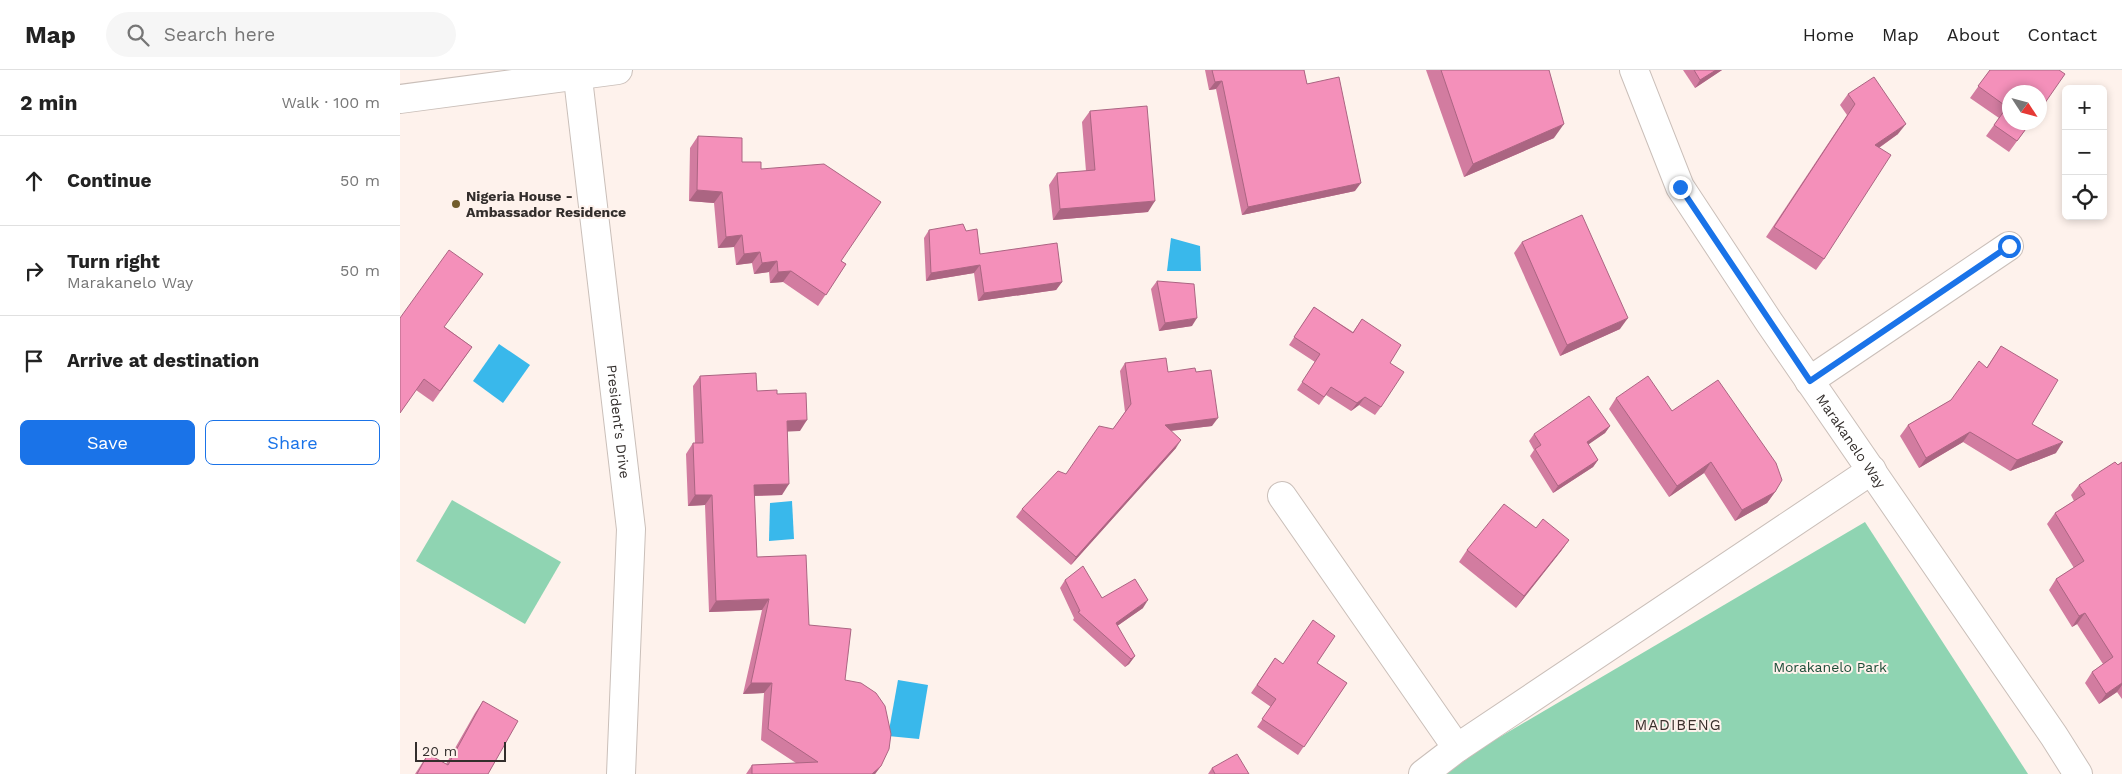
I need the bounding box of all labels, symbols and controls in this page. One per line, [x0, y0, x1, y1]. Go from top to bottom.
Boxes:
search box [106, 12, 456, 57]
text: Map [25, 21, 76, 49]
icon: search [124, 21, 152, 49]
text: Search here [164, 23, 275, 46]
text: Home [1803, 24, 1854, 45]
text: Map [1882, 24, 1919, 45]
text: About [1947, 24, 1999, 45]
text: Contact [2027, 24, 2097, 45]
north arrow [2002, 85, 2047, 130]
map controls [2062, 85, 2107, 220]
button: + [2062, 85, 2107, 130]
text: 2 min [20, 90, 77, 115]
text: Walk · 100 m [282, 93, 380, 112]
button: − [2062, 130, 2107, 175]
icon: ahead [20, 167, 48, 195]
text: Continue [67, 169, 151, 192]
text: 50 m [340, 171, 380, 190]
button: locate [2062, 175, 2107, 220]
route end [1669, 176, 1692, 199]
place label: Nigeria House - Ambassador Residence [466, 188, 626, 220]
marker: Nigeria House - Ambassador Residence [450, 198, 462, 210]
route start [1998, 235, 2021, 258]
text: Turn right [67, 250, 160, 273]
icon: right [20, 257, 48, 285]
text: 50 m [340, 261, 380, 280]
text: Marakanelo Way [67, 273, 193, 292]
icon: arrive [20, 347, 48, 375]
text: Arrive at destination [67, 349, 259, 372]
street label: President's Drive [604, 364, 633, 479]
street label: Marakanelo Way [1813, 391, 1889, 492]
button: Save [20, 420, 195, 465]
button: Share [205, 420, 380, 465]
park label: Morakanelo Park [1773, 659, 1887, 675]
district label: MADIBENG [1634, 716, 1722, 734]
scale bar [415, 739, 506, 762]
text: 20 m [422, 743, 457, 759]

